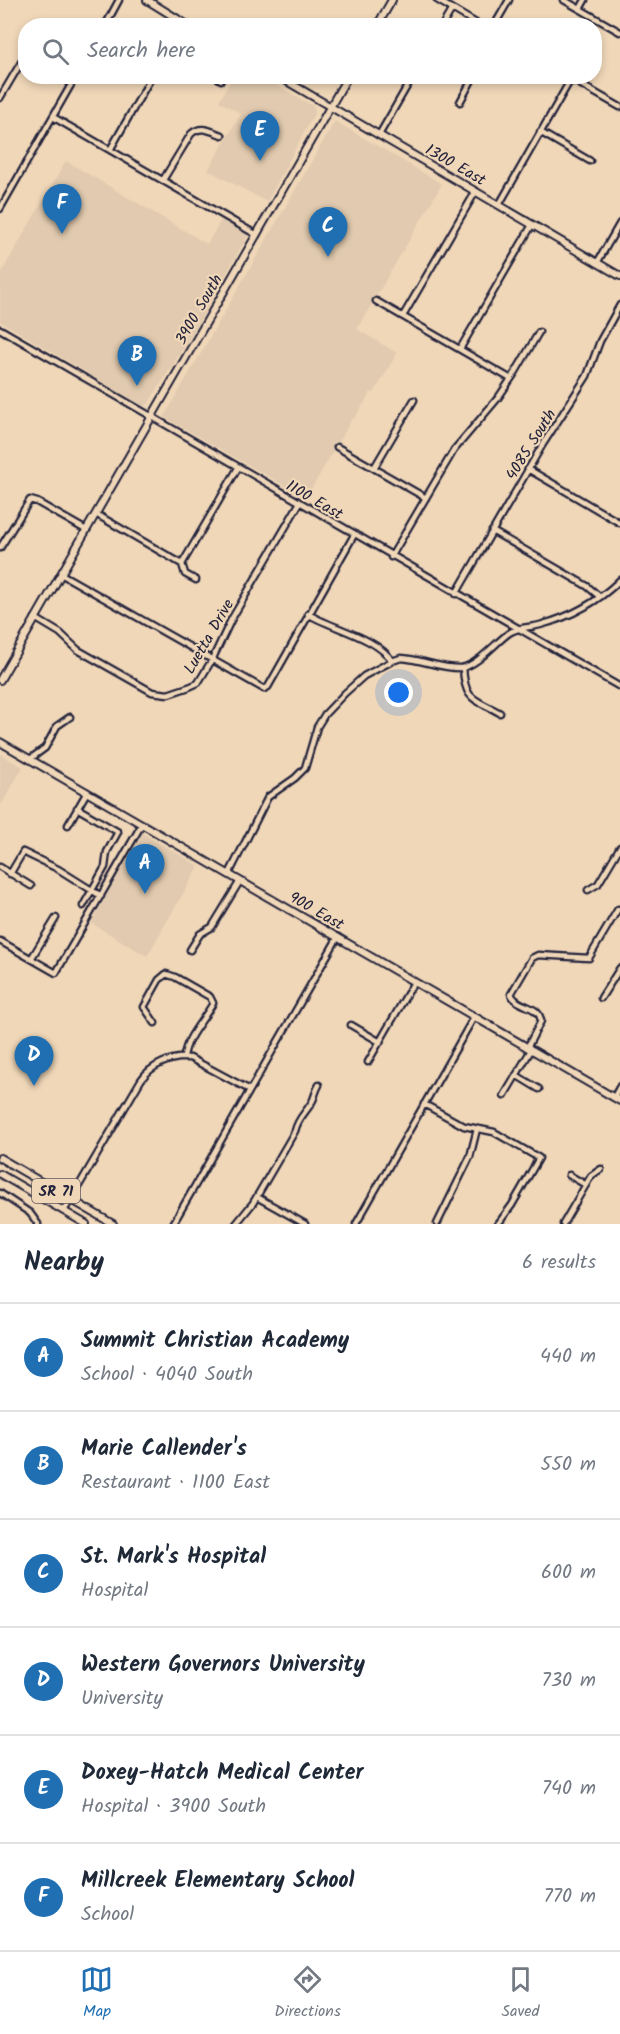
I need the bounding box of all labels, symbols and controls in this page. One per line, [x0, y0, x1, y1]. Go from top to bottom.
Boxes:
search box [18, 18, 602, 84]
text: Search here [87, 34, 195, 69]
icon: search [39, 35, 72, 68]
pin: E [240, 112, 280, 161]
street label: 1300 East [420, 138, 491, 193]
pin: F [42, 184, 82, 234]
pin: C [308, 208, 348, 257]
street label: 3900 South [169, 270, 230, 350]
pin: B [118, 336, 156, 386]
street label: 4085 South [500, 404, 563, 485]
street label: 1100 East [281, 474, 348, 527]
street label: Luetta Drive [178, 594, 241, 679]
your location [384, 678, 413, 707]
pin: A [126, 844, 164, 894]
street label: 900 East [284, 885, 349, 938]
pin: D [15, 1036, 54, 1086]
road number: SR 71 [32, 1179, 80, 1203]
text: Nearby [24, 1242, 104, 1284]
text: 6 results [522, 1247, 596, 1279]
text: Summit Christian Academy [81, 1324, 349, 1359]
text: A [37, 1341, 50, 1373]
text: 440 m [540, 1341, 596, 1373]
text: School · 4040 South [81, 1359, 253, 1391]
text: Marie Callender's [81, 1432, 247, 1467]
text: B [37, 1449, 50, 1481]
text: 550 m [541, 1449, 596, 1481]
text: Restaurant · 1100 East [81, 1467, 270, 1499]
text: St. Mark's Hospital [81, 1540, 266, 1575]
text: C [37, 1557, 50, 1589]
text: 600 m [541, 1557, 596, 1589]
text: Hospital [81, 1575, 148, 1607]
text: Western Governors University [81, 1648, 365, 1683]
text: D [37, 1665, 50, 1697]
text: 730 m [541, 1665, 596, 1697]
text: University [81, 1683, 163, 1715]
text: Doxey-Hatch Medical Center [81, 1756, 363, 1791]
text: E [38, 1773, 49, 1805]
text: 740 m [542, 1773, 596, 1805]
text: Hospital · 3900 South [81, 1791, 266, 1823]
text: Millcreek Elementary School [81, 1864, 354, 1899]
text: F [38, 1881, 49, 1913]
text: 770 m [544, 1881, 596, 1913]
text: School [81, 1899, 134, 1931]
tab: Map [80, 1963, 113, 2024]
tab: Directions [274, 1963, 341, 2024]
tab: Saved [502, 1963, 540, 2024]

